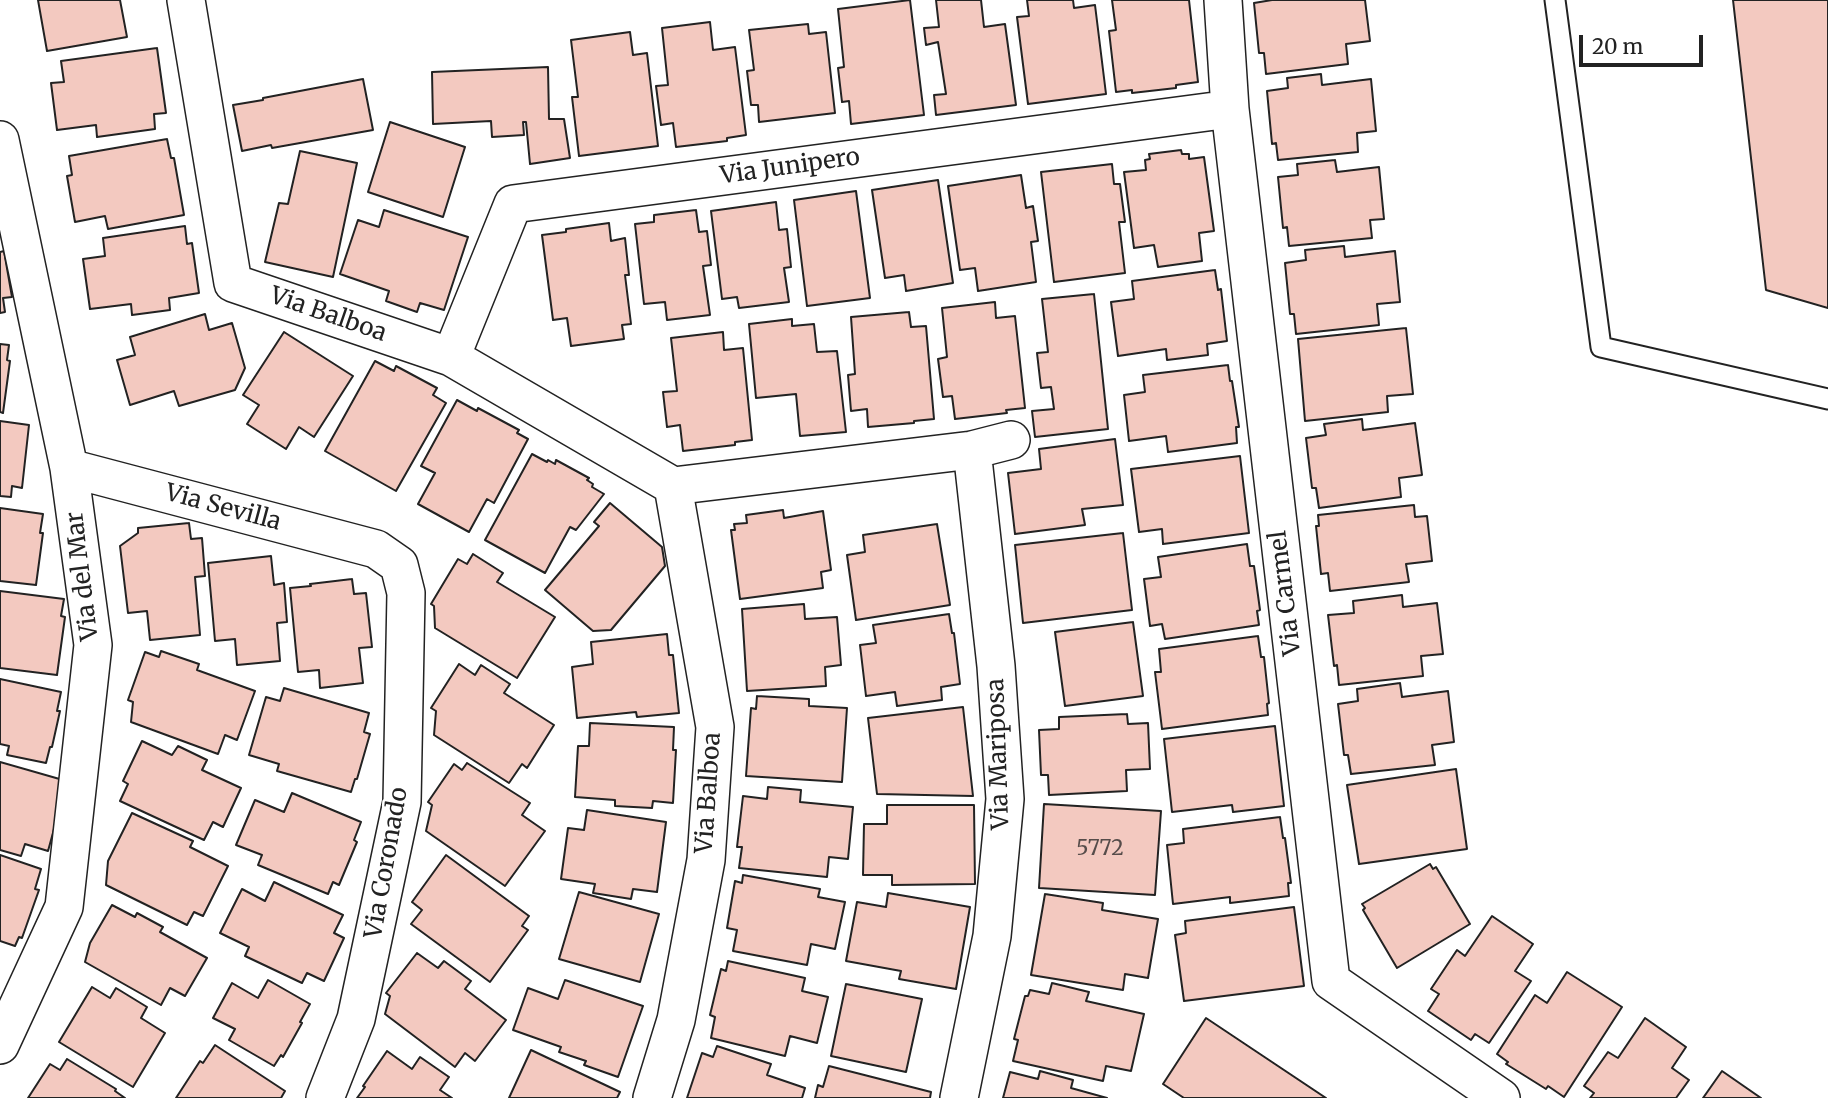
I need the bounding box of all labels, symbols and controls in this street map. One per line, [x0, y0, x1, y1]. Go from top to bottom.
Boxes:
scale bar [1583, 21, 1707, 65]
text: 20 m [1592, 33, 1643, 60]
street label: Via Junipero [718, 143, 862, 191]
street label: Via Balboa [266, 282, 390, 348]
street label: Via Sevilla [162, 479, 284, 537]
street label: Via del Mar [61, 510, 105, 642]
street label: Via Carmel [1264, 529, 1308, 657]
street label: Via Mariposa [982, 678, 1016, 830]
street label: Via Balboa [690, 732, 728, 854]
street label: Via Coronado [360, 785, 414, 941]
house number: 5772 [1076, 836, 1124, 862]

